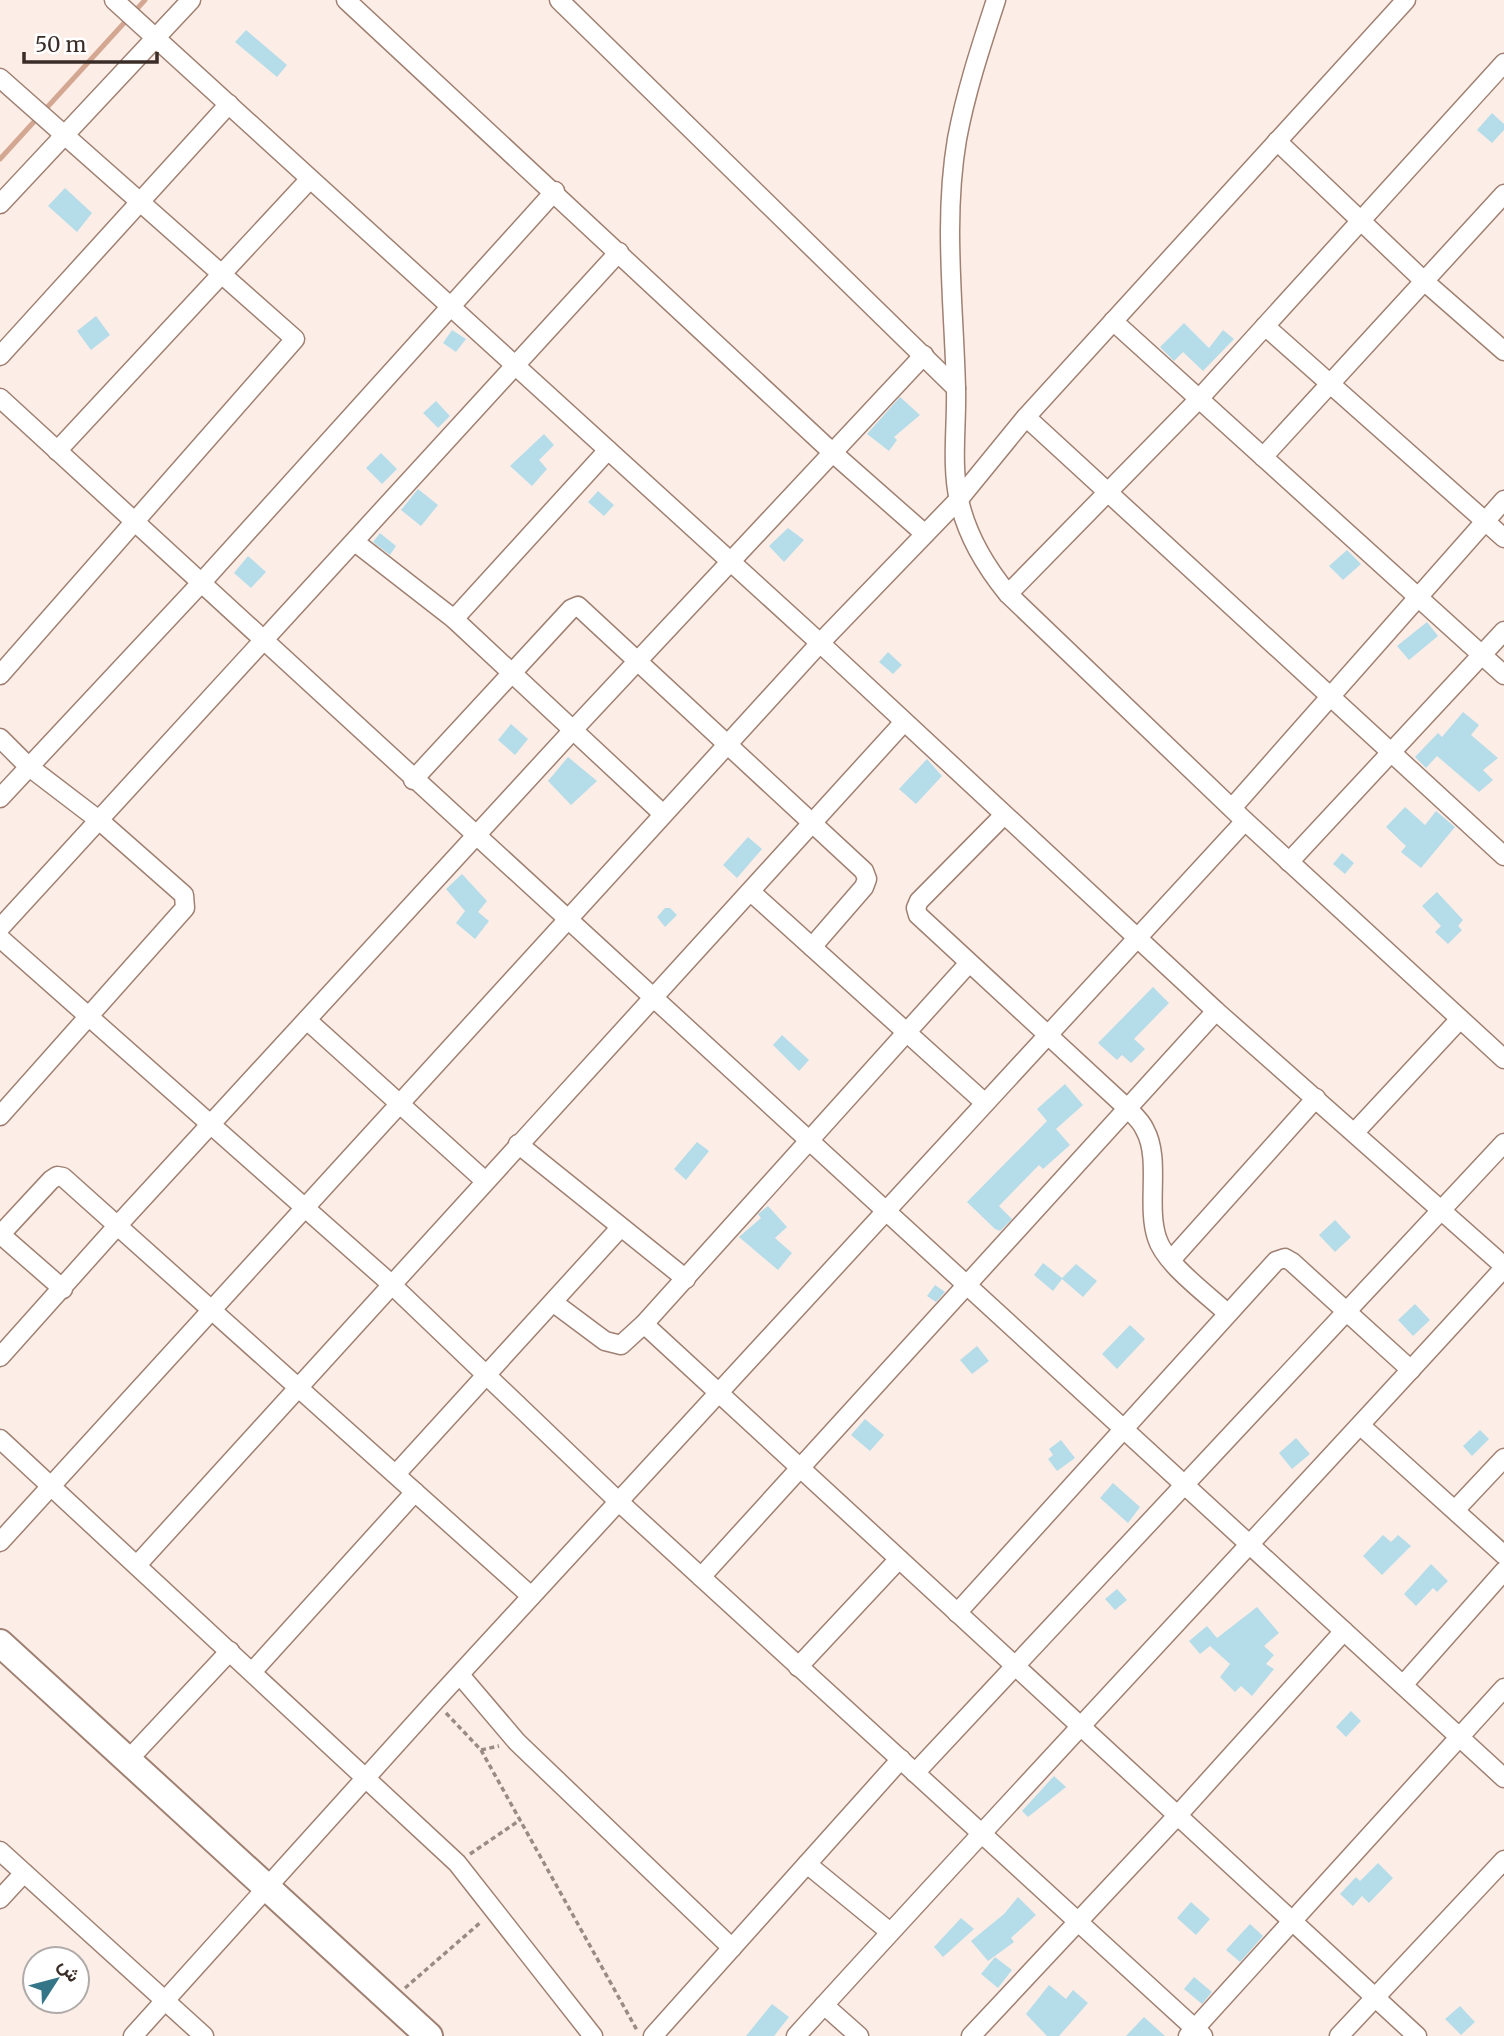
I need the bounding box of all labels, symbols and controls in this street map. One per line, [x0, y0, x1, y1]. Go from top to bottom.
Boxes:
scale bar [24, 21, 158, 65]
text: 50 m [35, 31, 86, 58]
north arrow [21, 1945, 91, 2015]
text: ش [53, 1954, 86, 1986]

